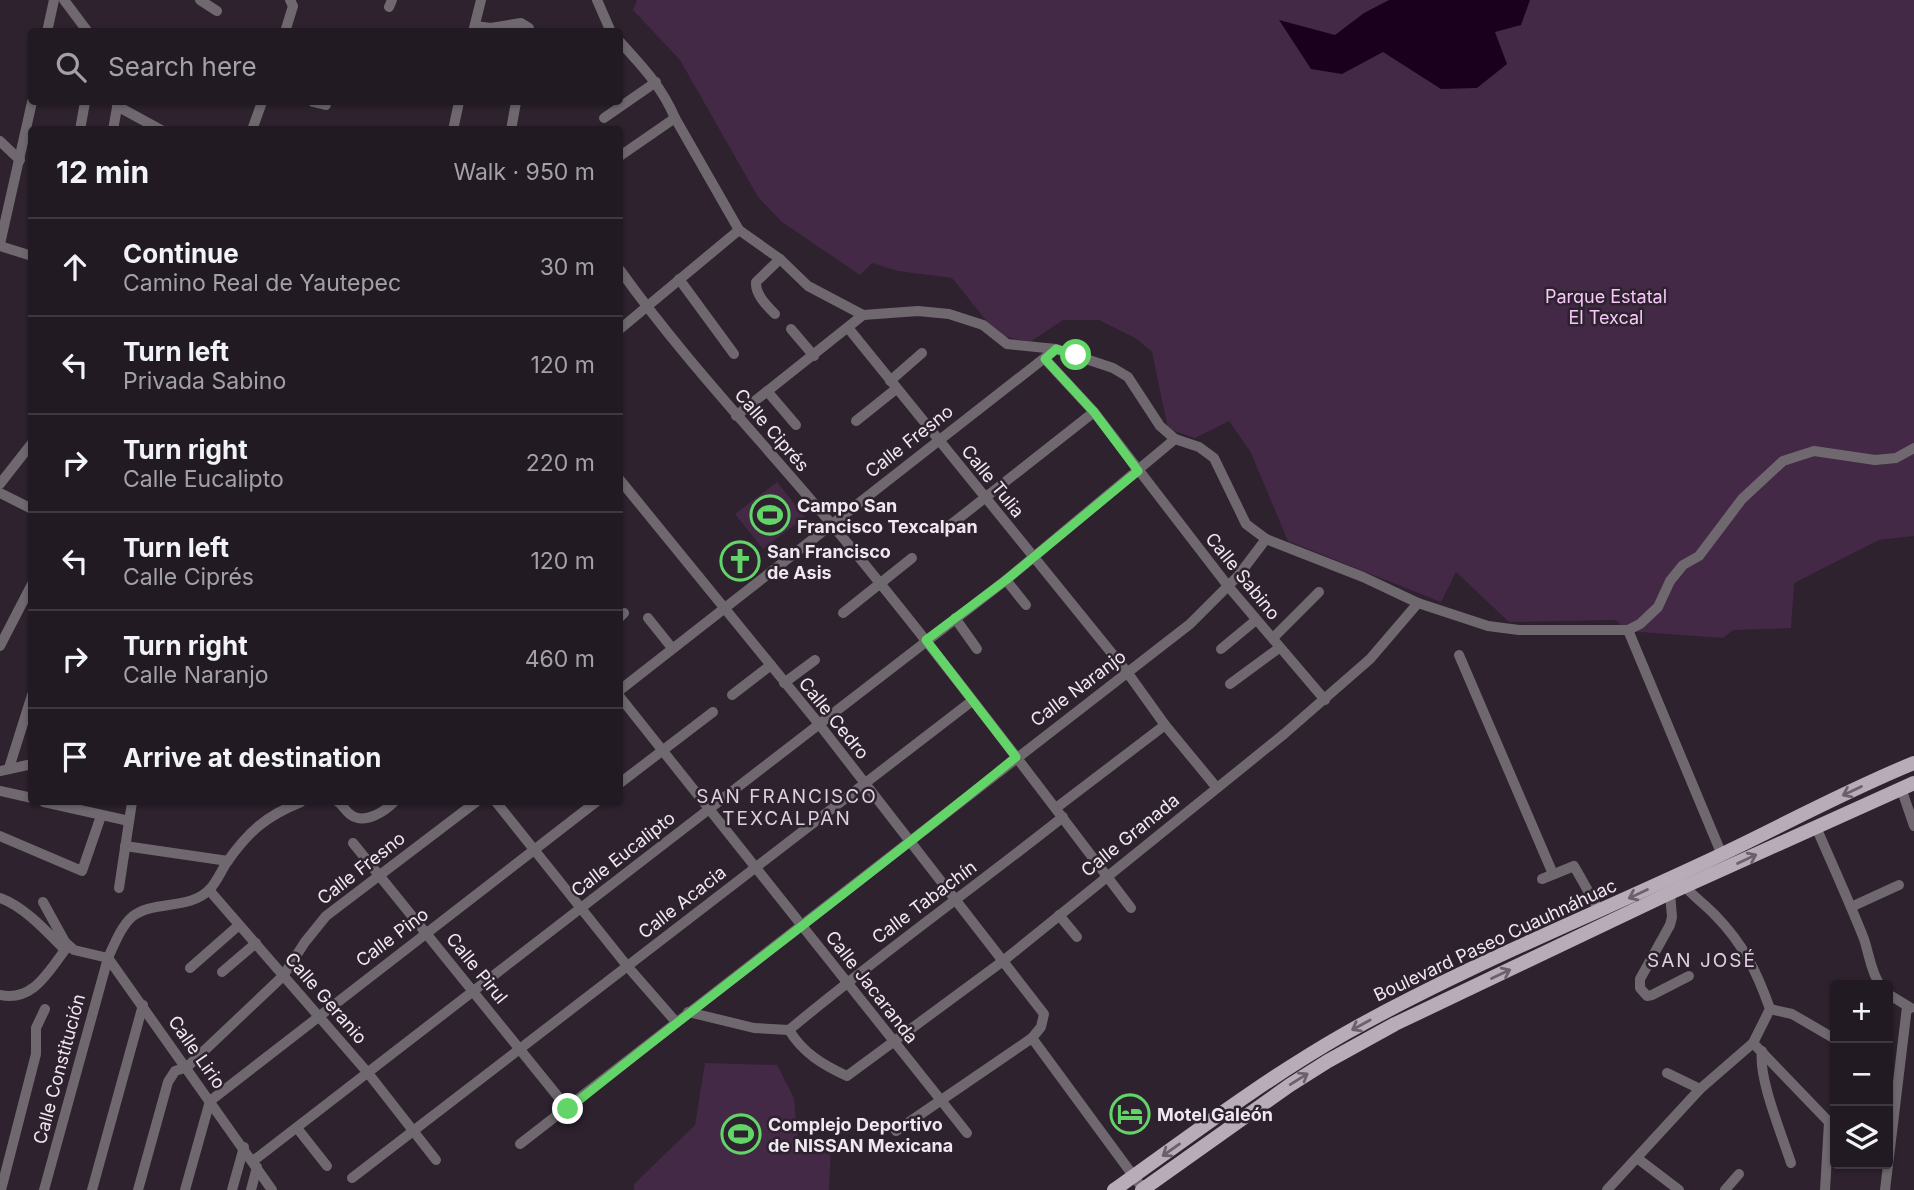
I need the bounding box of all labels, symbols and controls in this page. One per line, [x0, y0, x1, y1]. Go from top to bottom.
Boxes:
search box [28, 28, 623, 105]
icon: search [52, 48, 90, 86]
text: Search here [108, 51, 257, 82]
text: 12 min [56, 154, 149, 190]
text: Walk · 950 m [453, 158, 595, 186]
text: Continue [123, 238, 239, 269]
icon: ahead [56, 248, 94, 286]
text: 30 m [540, 253, 595, 281]
text: Camino Real de Yautepec [123, 269, 401, 297]
park label: Parque Estatal El Texcal [1545, 286, 1667, 328]
text: Turn left [123, 336, 229, 367]
route start [1060, 339, 1091, 370]
icon: left [56, 346, 94, 384]
text: 120 m [530, 351, 595, 379]
text: Privada Sabino [123, 367, 286, 395]
street label: Calle Ciprés [730, 384, 814, 476]
street label: Calle Fresno [861, 400, 957, 482]
text: Turn right [123, 434, 248, 465]
street label: Calle Tulia [957, 440, 1029, 522]
icon: right [56, 444, 94, 482]
text: 220 m [526, 449, 595, 477]
text: Calle Eucalipto [123, 465, 284, 493]
sports icon: Campo San Francisco Texcalpan [749, 494, 791, 536]
place label: Campo San Francisco Texcalpan [797, 495, 978, 537]
street label: Calle Sabino [1201, 528, 1285, 624]
text: Turn left [123, 532, 229, 563]
church icon: San Francisco de Asis [719, 540, 761, 582]
place label: San Francisco de Asis [767, 541, 891, 583]
icon: left [56, 542, 94, 580]
text: 120 m [530, 547, 595, 575]
text: Calle Ciprés [123, 563, 254, 591]
text: Turn right [123, 630, 248, 661]
icon: right [56, 640, 94, 678]
text: 460 m [525, 645, 595, 673]
street label: Calle Naranjo [1026, 645, 1130, 731]
text: Calle Naranjo [123, 661, 269, 689]
street label: Calle Cedro [795, 673, 873, 763]
icon: arrive [56, 738, 94, 776]
text: Arrive at destination [123, 742, 382, 773]
district label: SAN FRANCISCO TEXCALPAN [696, 785, 878, 830]
one-way arrow [1842, 785, 1863, 798]
street label: Calle Granada [1077, 789, 1183, 881]
street label: Calle Eucalipto [567, 807, 679, 901]
street label: Calle Fresno [313, 827, 409, 909]
one-way arrow [1736, 852, 1757, 865]
street label: Calle Tabachín [868, 856, 980, 948]
street label: Calle Acacia [634, 861, 730, 943]
street label: Boulevard Paseo Cuauhnáhuac [1370, 874, 1620, 1006]
one-way arrow [1628, 888, 1649, 901]
street label: Calle Pino [352, 903, 432, 971]
street label: Calle Jacaranda [822, 927, 922, 1047]
street label: Calle Pirul [442, 928, 512, 1008]
street label: Calle Geranio [281, 948, 371, 1048]
district label: SAN JOSÉ [1647, 948, 1757, 972]
one-way arrow [1490, 967, 1511, 980]
map controls [1830, 980, 1893, 1169]
button: + [1830, 980, 1893, 1043]
street label: Calle Constitución [29, 992, 89, 1146]
street label: Calle Lirio [164, 1011, 230, 1093]
one-way arrow [1351, 1019, 1372, 1032]
button: − [1830, 1043, 1893, 1106]
one-way arrow [1289, 1072, 1309, 1086]
route end [552, 1093, 583, 1124]
hotel icon: Motel Galeón [1109, 1093, 1151, 1135]
place label: Motel Galeón [1157, 1104, 1273, 1125]
button: layers [1830, 1106, 1893, 1169]
sports icon: Complejo Deportivo de NISSAN Mexicana [720, 1113, 762, 1155]
place label: Complejo Deportivo de NISSAN Mexicana [768, 1114, 953, 1156]
one-way arrow [1162, 1143, 1181, 1157]

